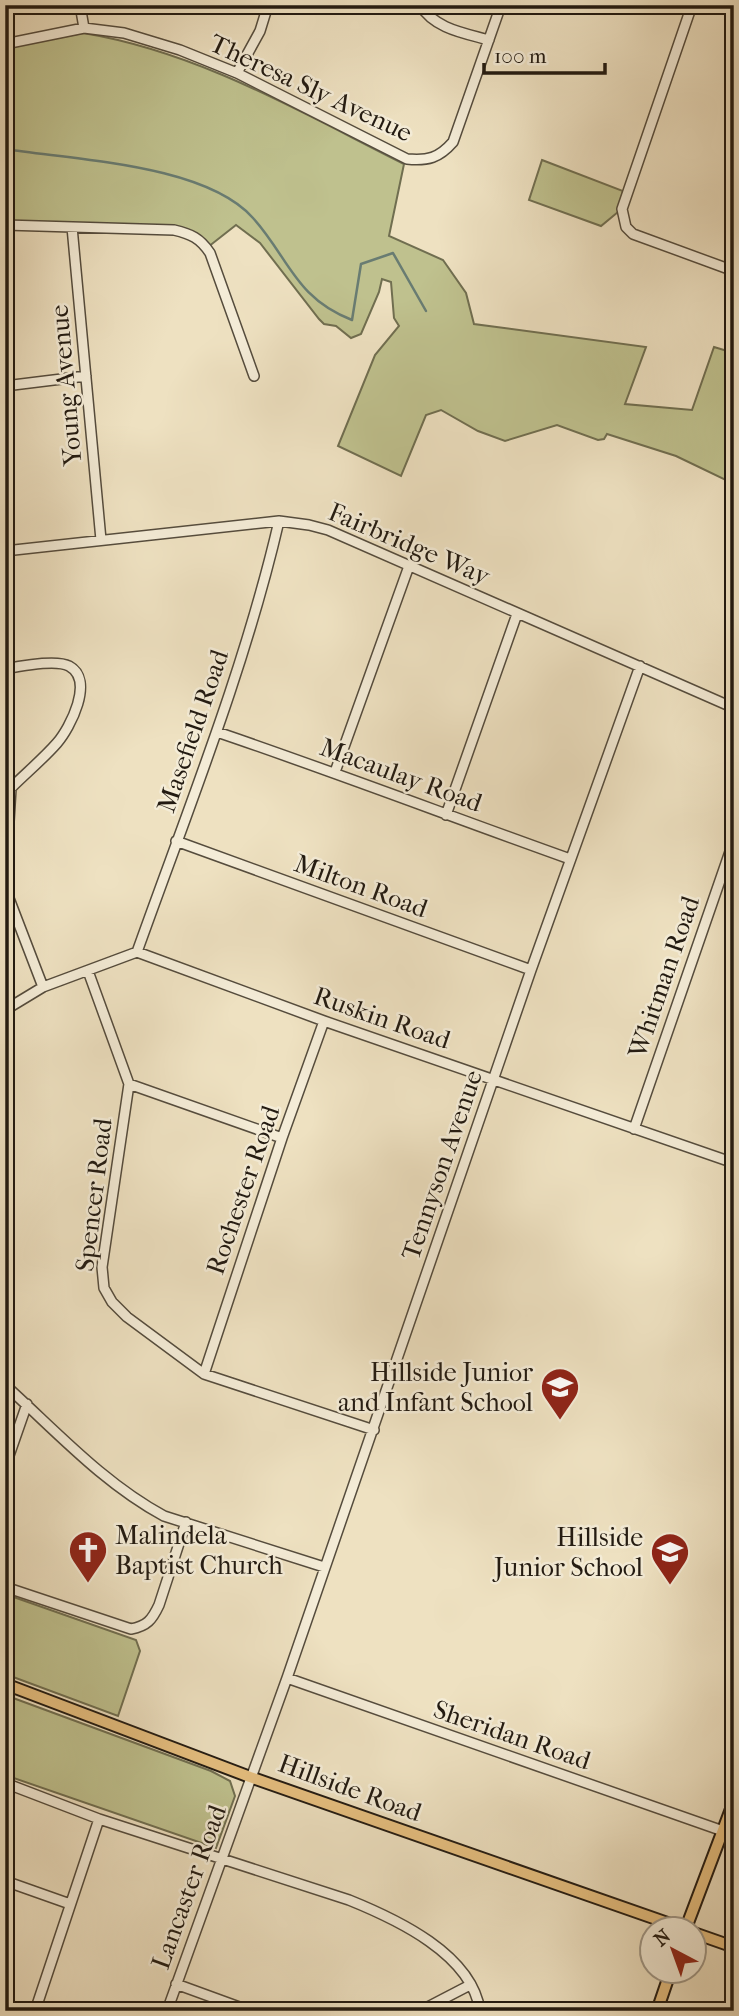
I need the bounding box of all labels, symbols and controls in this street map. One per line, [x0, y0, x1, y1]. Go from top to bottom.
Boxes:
street label: Theresa Sly Avenue [205, 28, 417, 149]
scale bar [484, 32, 604, 76]
text: 100 m [494, 44, 547, 68]
street label: Young Avenue [44, 303, 89, 468]
street label: Fairbridge Way [324, 496, 495, 592]
street label: Masefield Road [151, 645, 236, 816]
street label: Macaulay Road [316, 731, 487, 819]
street label: Milton Road [290, 848, 433, 925]
street label: Whitman Road [621, 891, 706, 1063]
street label: Ruskin Road [310, 980, 455, 1056]
street label: Tennyson Avenue [395, 1066, 489, 1264]
street label: Rochester Road [200, 1101, 287, 1279]
street label: Spencer Road [69, 1116, 119, 1273]
place label: Hillside Junior and Infant School [338, 1357, 533, 1418]
school or university icon: Hillside Junior and Infant School [539, 1366, 581, 1421]
place label: Malindela Baptist Church [115, 1520, 283, 1581]
place label: Hillside Junior School [492, 1522, 643, 1583]
church icon: Malindela Baptist Church [67, 1529, 109, 1584]
school or university icon: Hillside Junior School [649, 1531, 691, 1586]
street label: Sheridan Road [429, 1694, 595, 1777]
street label: Hillside Road [274, 1748, 427, 1829]
street label: Lancaster Road [145, 1800, 233, 1973]
north arrow [638, 1914, 708, 1984]
text: N [650, 1925, 676, 1951]

